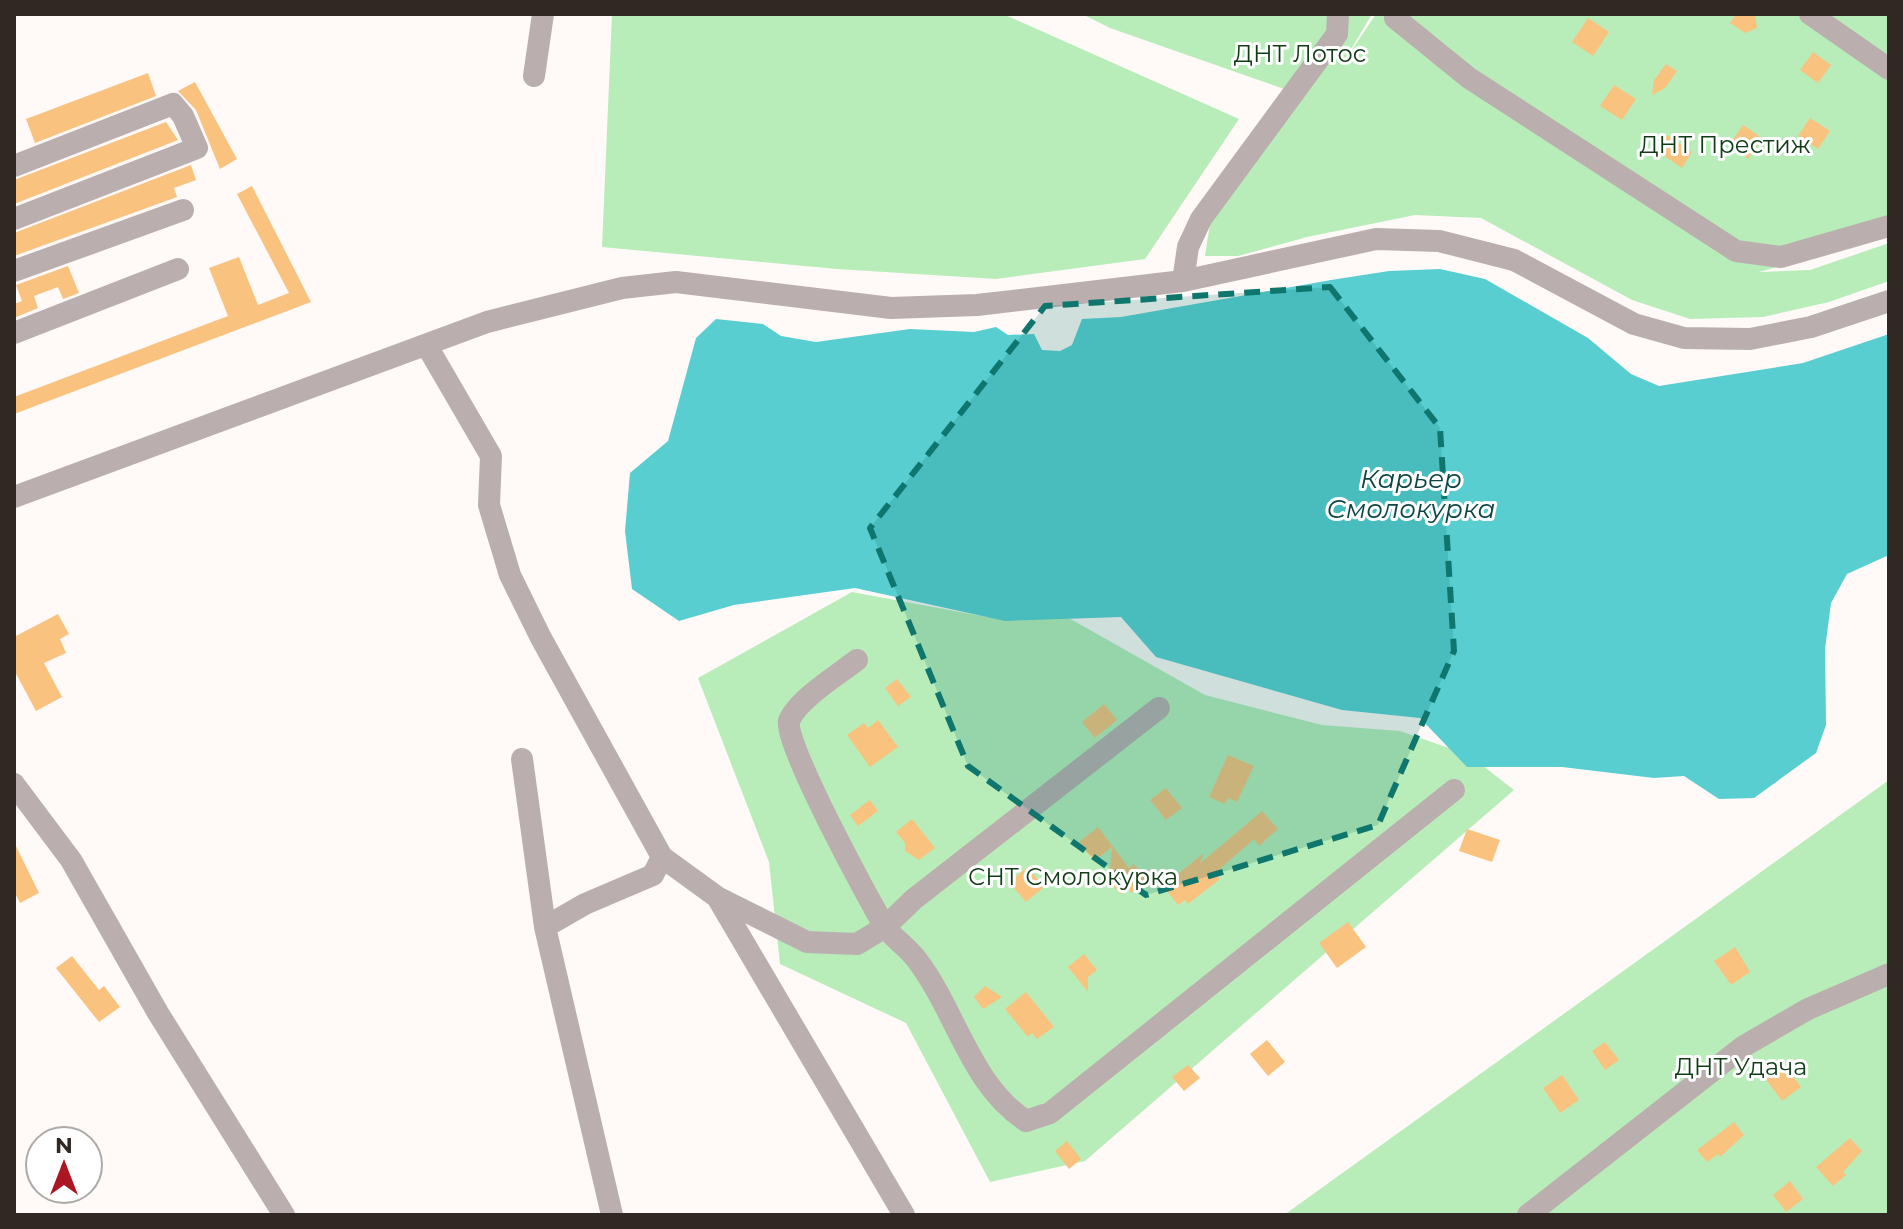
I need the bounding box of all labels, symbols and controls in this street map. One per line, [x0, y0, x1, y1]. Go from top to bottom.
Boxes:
park label: ДНТ Лотос [1234, 39, 1366, 68]
park label: ДНТ Престиж [1639, 130, 1811, 159]
water label: Карьер Смолокурка [1327, 463, 1495, 525]
park label: СНТ Смолокурка [968, 862, 1178, 891]
park label: ДНТ Удача [1675, 1052, 1807, 1081]
north arrow [24, 1125, 104, 1205]
text: N [55, 1132, 73, 1159]

